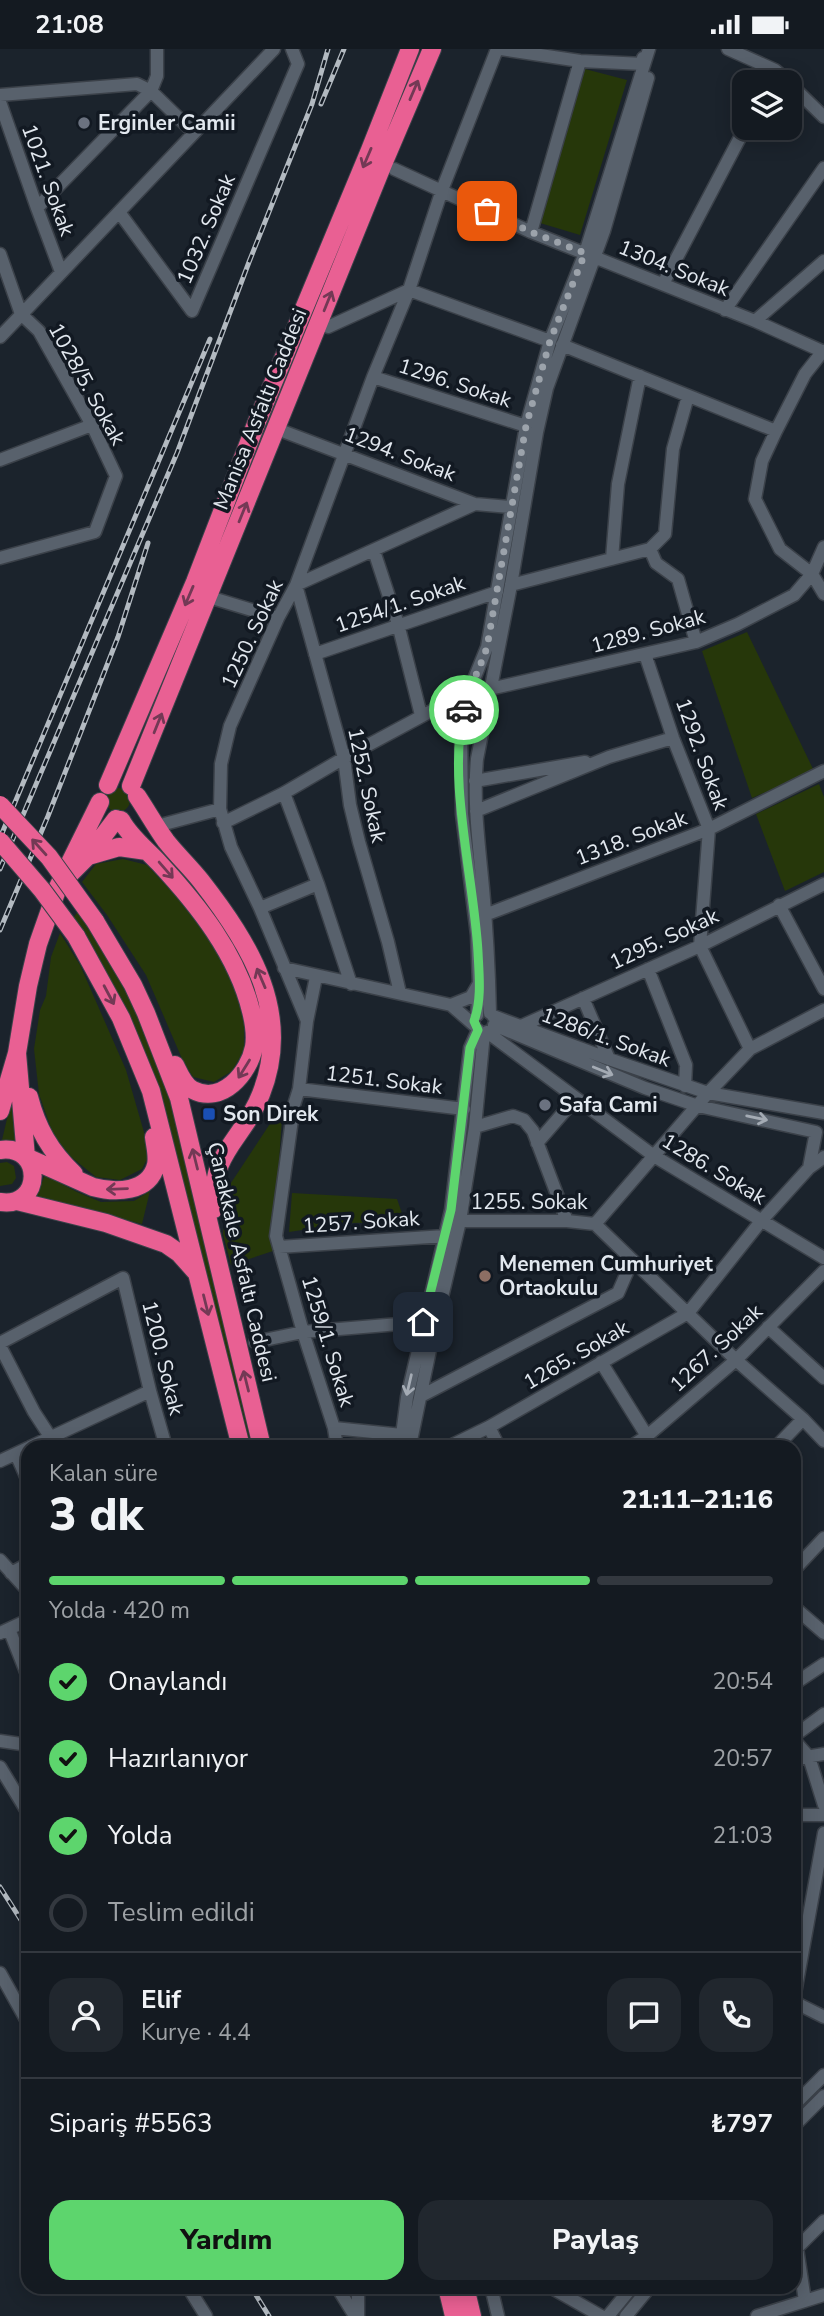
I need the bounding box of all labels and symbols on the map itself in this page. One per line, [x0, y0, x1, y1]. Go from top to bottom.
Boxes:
one-way arrow [408, 80, 421, 102]
place label: Erginler Camii [98, 109, 236, 137]
marker: Erginler Camii [76, 115, 92, 131]
street label: 1021. Sokak [15, 120, 81, 240]
one-way arrow [360, 147, 373, 168]
street label: 1032. Sokak [170, 169, 242, 288]
pin [457, 181, 517, 241]
street label: 1304. Sokak [614, 233, 734, 303]
one-way arrow [323, 291, 336, 313]
street label: Manisa Asfaltı Caddesi [207, 304, 313, 514]
street label: 1028/5. Sokak [42, 318, 132, 451]
street label: 1296. Sokak [395, 352, 516, 415]
street label: 1294. Sokak [340, 420, 460, 488]
one-way arrow [237, 502, 250, 524]
street label: 1254/1. Sokak [331, 569, 469, 639]
street label: 1250. Sokak [215, 575, 290, 693]
one-way arrow [182, 584, 195, 606]
street label: 1289. Sokak [588, 602, 709, 660]
courier [429, 675, 499, 745]
street label: 1292. Sokak [669, 694, 735, 814]
one-way arrow [152, 713, 165, 735]
street label: 1252. Sokak [341, 725, 393, 846]
street label: 1318. Sokak [571, 804, 691, 872]
one-way arrow [31, 839, 48, 856]
one-way arrow [158, 861, 174, 879]
street label: 1295. Sokak [605, 901, 723, 976]
one-way arrow [254, 968, 267, 990]
one-way arrow [103, 984, 117, 1005]
street label: 1286/1. Sokak [537, 1001, 675, 1074]
one-way arrow [236, 1059, 250, 1079]
street label: 1251. Sokak [324, 1059, 444, 1101]
one-way arrow [591, 1065, 613, 1078]
place label: Safa Cami [559, 1091, 658, 1119]
marker: Safa Cami [537, 1097, 553, 1113]
place label: Son Direk [223, 1100, 319, 1128]
marker: Son Direk [201, 1106, 217, 1122]
one-way arrow [745, 1112, 768, 1126]
street label: 1286. Sokak [657, 1127, 772, 1211]
street label: Çanakkale Asfaltı Caddesi [201, 1139, 283, 1385]
one-way arrow [187, 1149, 200, 1171]
one-way arrow [106, 1182, 129, 1196]
street label: 1255. Sokak [470, 1188, 588, 1216]
street label: 1257. Sokak [302, 1204, 421, 1240]
place label: Menemen Cumhuriyet Ortaokulu [499, 1250, 714, 1302]
marker: Menemen Cumhuriyet Ortaokulu [477, 1268, 493, 1284]
street label: 1259/1. Sokak [295, 1272, 361, 1410]
pin [393, 1292, 453, 1352]
one-way arrow [200, 1293, 213, 1316]
street label: 1267. Sokak [664, 1297, 769, 1398]
street label: 1200. Sokak [135, 1298, 191, 1419]
street label: 1265. Sokak [518, 1313, 634, 1396]
one-way arrow [239, 1370, 253, 1393]
one-way arrow [402, 1373, 416, 1396]

